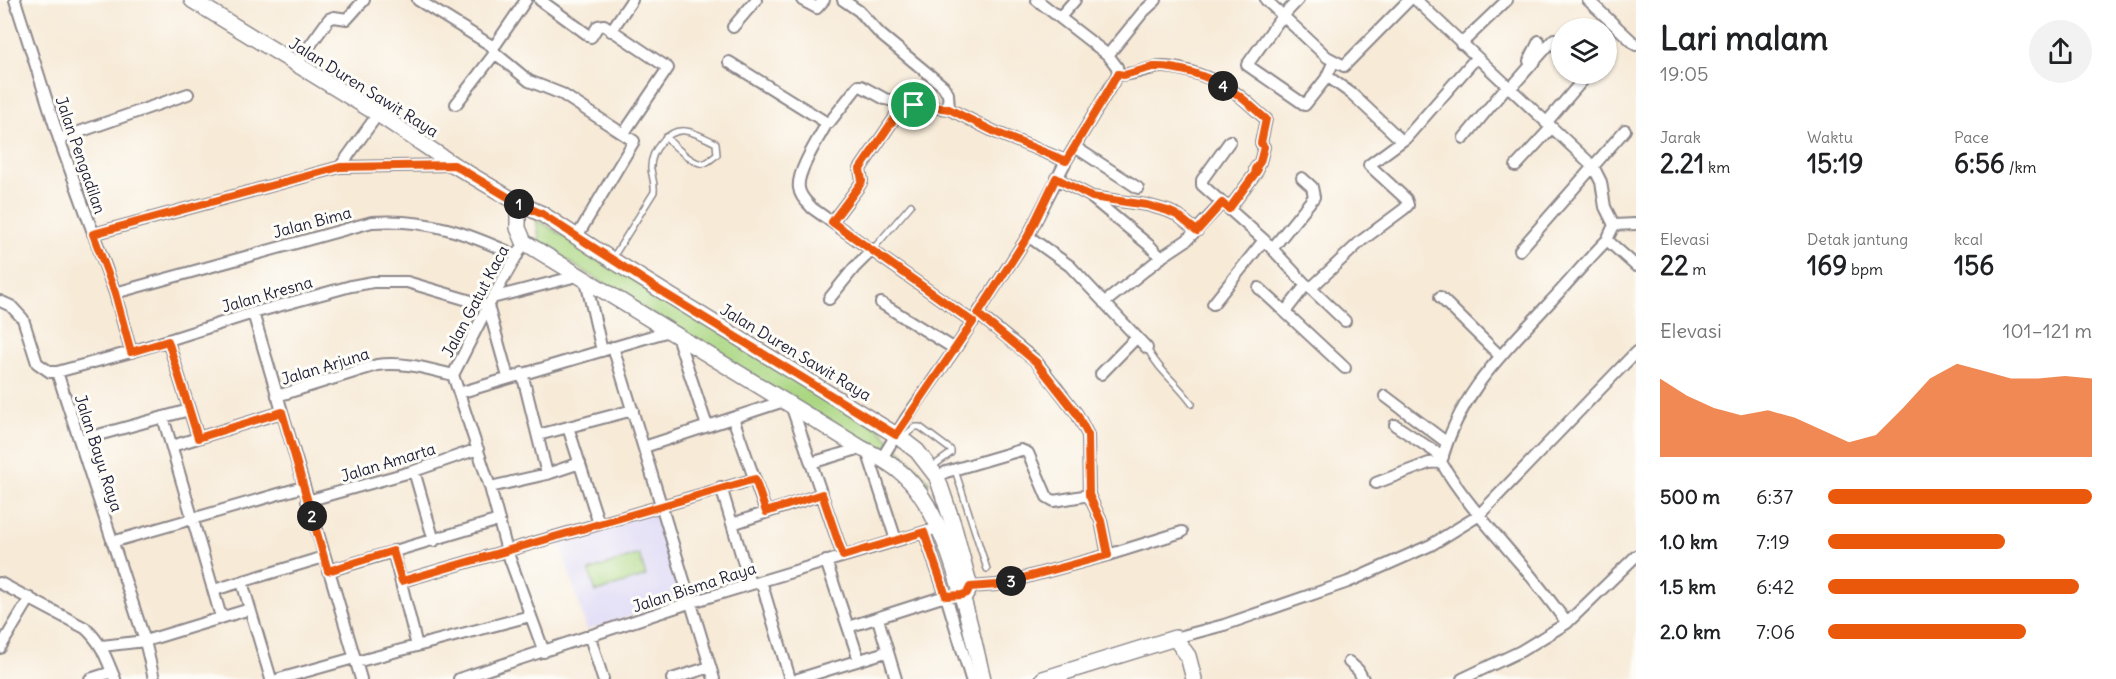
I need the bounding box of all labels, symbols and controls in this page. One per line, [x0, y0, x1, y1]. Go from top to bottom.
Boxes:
text: Lari malam [1660, 17, 1828, 59]
map controls [1551, 18, 1617, 84]
button: layers [1551, 18, 1617, 84]
button: share [2029, 20, 2092, 83]
street label: Jalan Duren Sawit Raya [286, 33, 442, 141]
text: 19:05 [1660, 61, 1709, 86]
pin: 4 [1208, 71, 1238, 101]
text: 4 [1218, 76, 1228, 96]
pin [888, 79, 939, 130]
icon: arrive [897, 88, 930, 121]
street label: Jalan Pengadilan [52, 94, 110, 216]
text: Jarak [1660, 127, 1701, 147]
text: Waktu [1807, 127, 1853, 147]
text: Pace [1954, 127, 1989, 147]
text: 2.21 [1660, 147, 1704, 180]
text: 15:19 [1807, 147, 1863, 180]
text: 6:56 [1954, 147, 2005, 180]
text: km [1704, 157, 1730, 177]
text: /km [2005, 157, 2037, 177]
pin: 1 [504, 189, 534, 219]
text: 1 [516, 194, 522, 214]
street label: Jalan Bima [271, 202, 353, 242]
text: Elevasi [1660, 229, 1709, 249]
text: Detak jantung [1807, 229, 1908, 249]
text: kcal [1954, 229, 1983, 249]
street label: Jalan Gatut Kaca [437, 242, 513, 360]
text: 22 [1660, 249, 1689, 282]
text: 169 [1807, 249, 1847, 282]
text: 156 [1954, 249, 1994, 282]
text: m [1689, 259, 1706, 279]
text: bpm [1847, 259, 1883, 279]
street label: Jalan Kresna [219, 272, 315, 316]
street label: Jalan Duren Sawit Raya [717, 299, 875, 405]
text: Elevasi [1660, 318, 1722, 343]
text: 101–121 m [2002, 318, 2092, 343]
street label: Jalan Arjuna [278, 343, 372, 389]
street label: Jalan Bayu Raya [71, 392, 127, 514]
street label: Jalan Amarta [338, 438, 438, 486]
text: 500 m [1660, 484, 1720, 509]
text: 6:37 [1756, 484, 1793, 509]
pin: 2 [297, 501, 327, 531]
text: 2 [308, 506, 316, 526]
text: 1.0 km [1660, 529, 1718, 554]
text: 7:19 [1756, 529, 1790, 554]
street label: Jalan Bisma Raya [630, 558, 758, 616]
pin: 3 [996, 566, 1026, 596]
text: 3 [1006, 571, 1016, 591]
text: 1.5 km [1660, 574, 1716, 599]
text: 6:42 [1756, 574, 1795, 599]
text: 2.0 km [1660, 619, 1721, 644]
text: 7:06 [1756, 619, 1795, 644]

